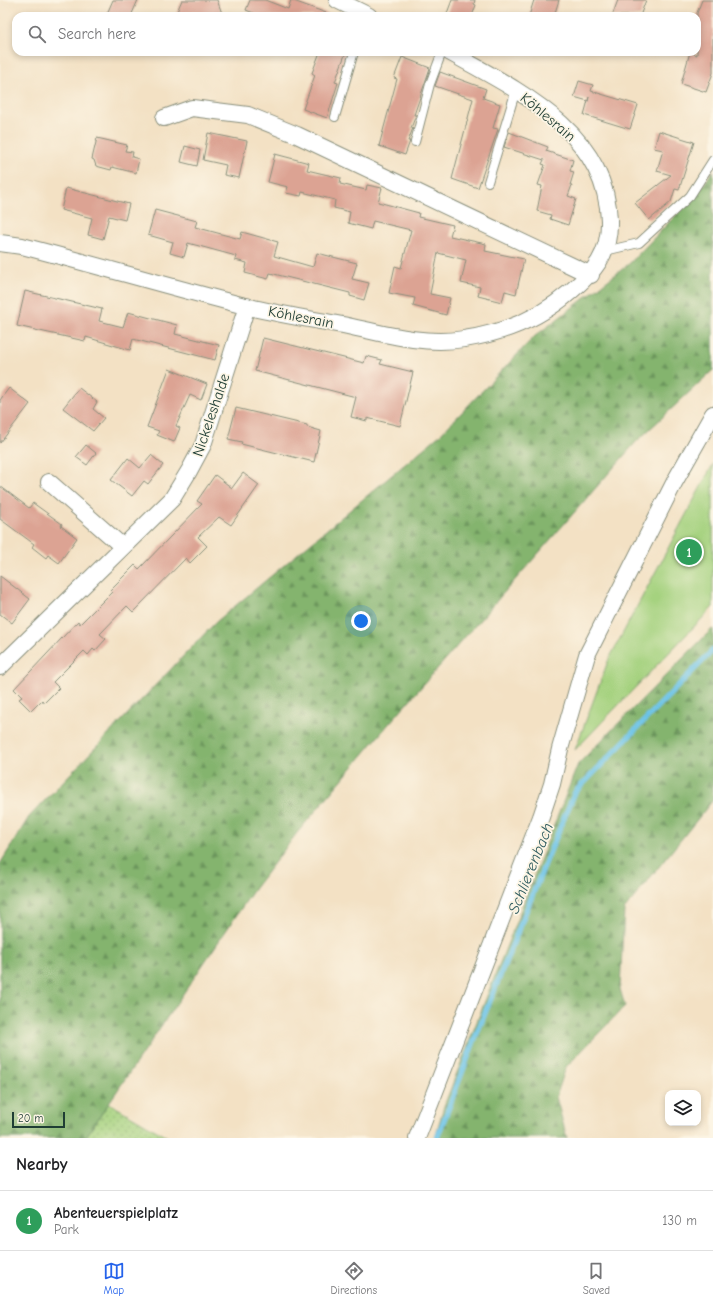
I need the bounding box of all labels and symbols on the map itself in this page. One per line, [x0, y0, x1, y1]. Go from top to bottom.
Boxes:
street label: Köhlesrain [517, 89, 579, 145]
street label: Köhlesrain [267, 302, 335, 332]
street label: Nickeleshalde [188, 371, 234, 459]
pin: 1 [676, 537, 702, 567]
your location [351, 611, 371, 631]
water label: Schlierenbach [505, 820, 557, 916]
scale bar [12, 1110, 65, 1129]

